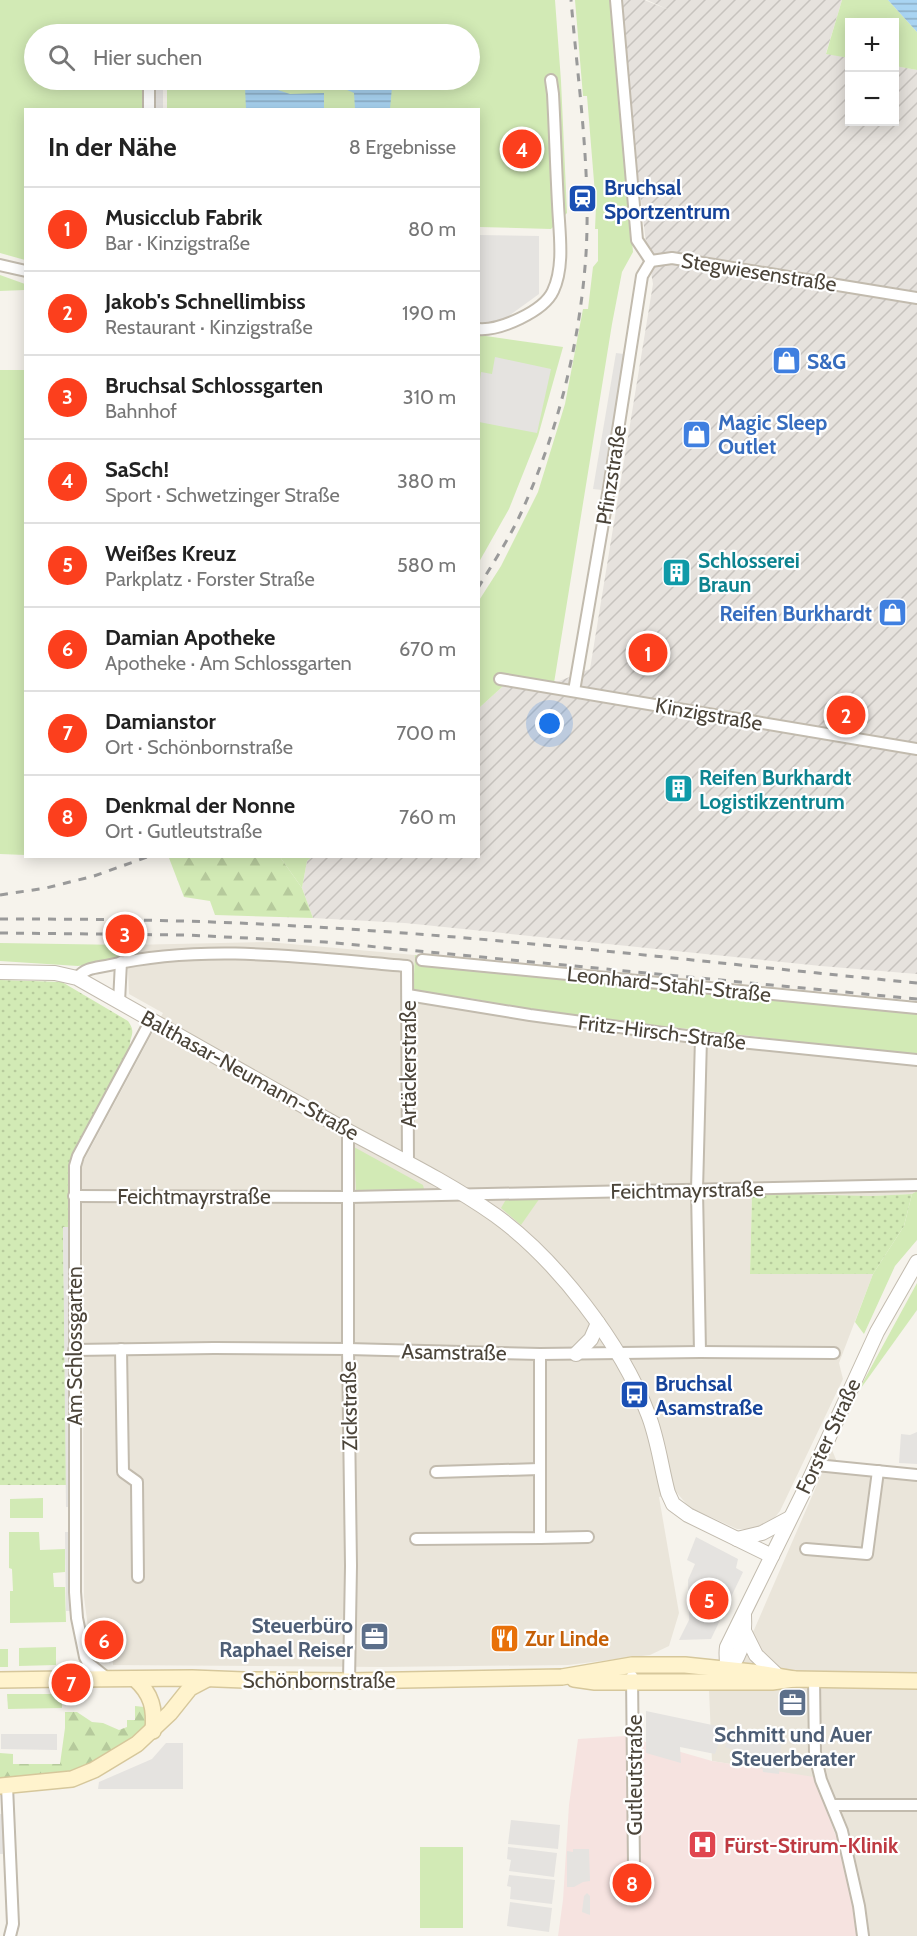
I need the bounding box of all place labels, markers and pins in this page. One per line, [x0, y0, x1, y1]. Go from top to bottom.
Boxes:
pin: 4 [502, 126, 542, 172]
place label: Bruchsal Sportzentrum [604, 175, 730, 224]
station icon: Bruchsal Sportzentrum [567, 183, 599, 215]
shop icon: S&G [770, 345, 802, 377]
place label: S&G [807, 349, 846, 374]
place label: Magic Sleep Outlet [718, 410, 827, 459]
shop icon: Magic Sleep Outlet [681, 418, 713, 450]
place label: Schlosserei Braun [698, 548, 800, 597]
building icon: Schlosserei Braun [661, 556, 693, 588]
shop icon: Reifen Burkhardt [877, 597, 909, 629]
place label: Reifen Burkhardt [720, 601, 872, 626]
pin: 1 [628, 630, 668, 676]
pin: 2 [826, 692, 866, 738]
place label: Reifen Burkhardt Logistikzentrum [699, 765, 851, 814]
building icon: Reifen Burkhardt Logistikzentrum [662, 773, 694, 805]
pin: 3 [106, 912, 144, 956]
place label: Bruchsal Asamstraße [655, 1371, 763, 1420]
bus stop icon: Bruchsal Asamstraße [618, 1379, 650, 1411]
pin: 5 [690, 1578, 728, 1622]
place label: Steuerbüro Raphael Reiser [219, 1613, 353, 1662]
pin: 6 [84, 1618, 124, 1662]
office icon: Steuerbüro Raphael Reiser [358, 1621, 390, 1653]
restaurant icon: Zur Linde [488, 1622, 520, 1654]
place label: Zur Linde [525, 1626, 609, 1651]
pin: 7 [52, 1660, 90, 1706]
office icon: Schmitt und Auer Steuerberater [777, 1687, 809, 1719]
place label: Schmitt und Auer Steuerberater [714, 1722, 872, 1771]
hospital icon: Fürst-Stirum-Klinik [687, 1829, 719, 1861]
place label: Fürst-Stirum-Klinik [724, 1833, 899, 1858]
pin: 8 [612, 1860, 652, 1906]

